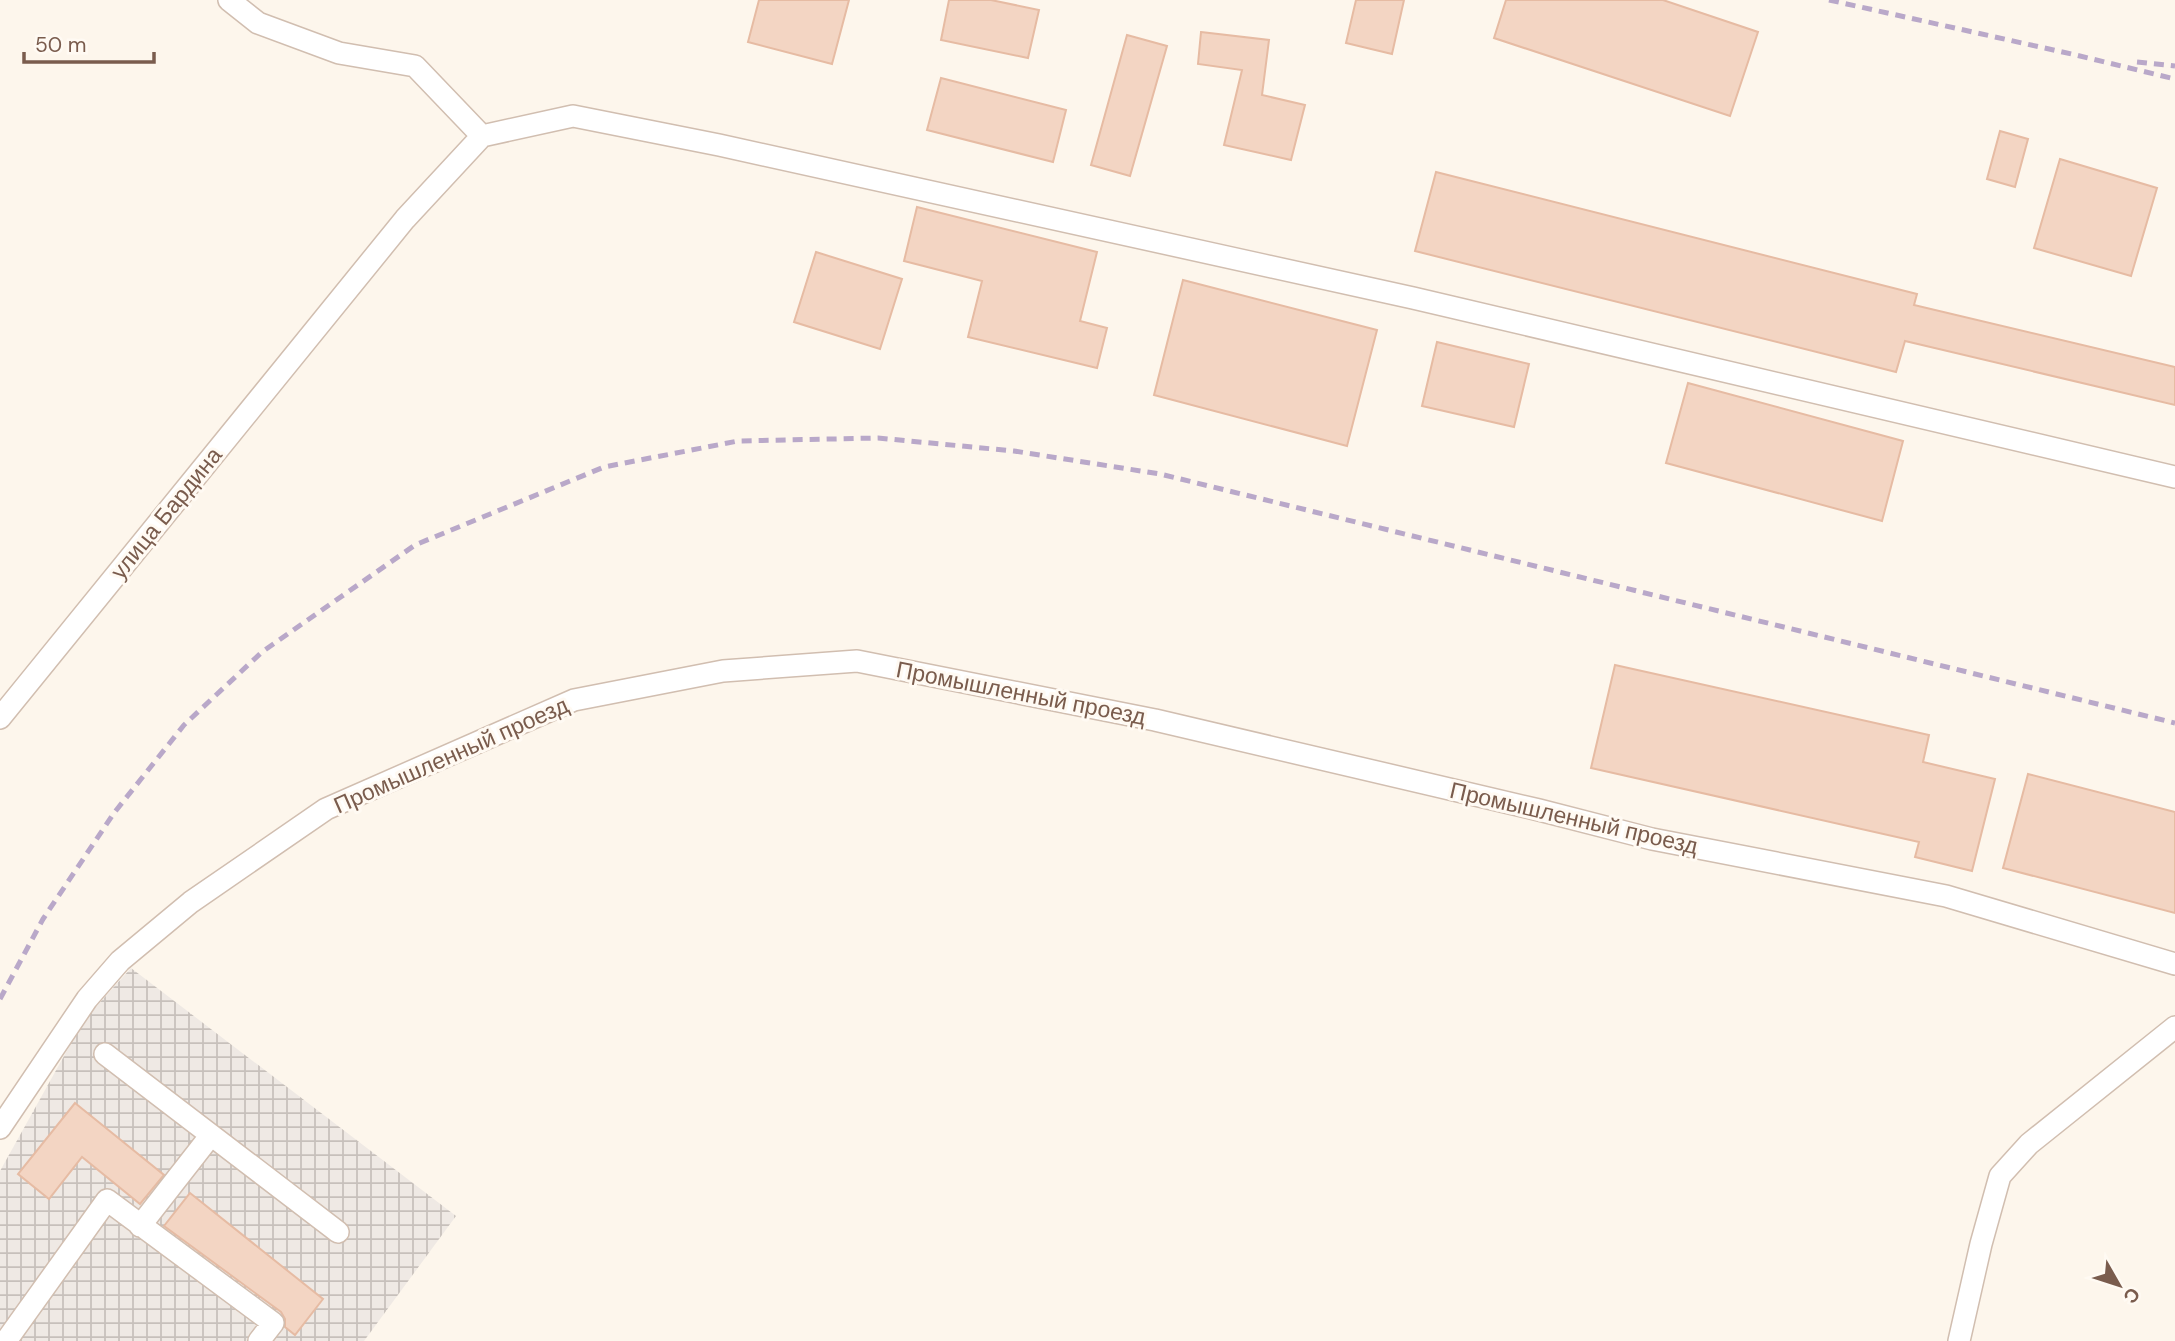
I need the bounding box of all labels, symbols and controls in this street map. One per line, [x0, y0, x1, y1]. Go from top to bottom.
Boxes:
scale bar [24, 21, 154, 65]
text: 50 m [35, 31, 86, 59]
street label: улица Бардина [104, 441, 229, 585]
street label: Промышленный проезд [894, 654, 1149, 732]
street label: Промышленный проезд [329, 689, 574, 820]
street label: Промышленный проезд [1447, 775, 1702, 861]
north arrow [2084, 1250, 2154, 1320]
text: С [2118, 1282, 2146, 1309]

